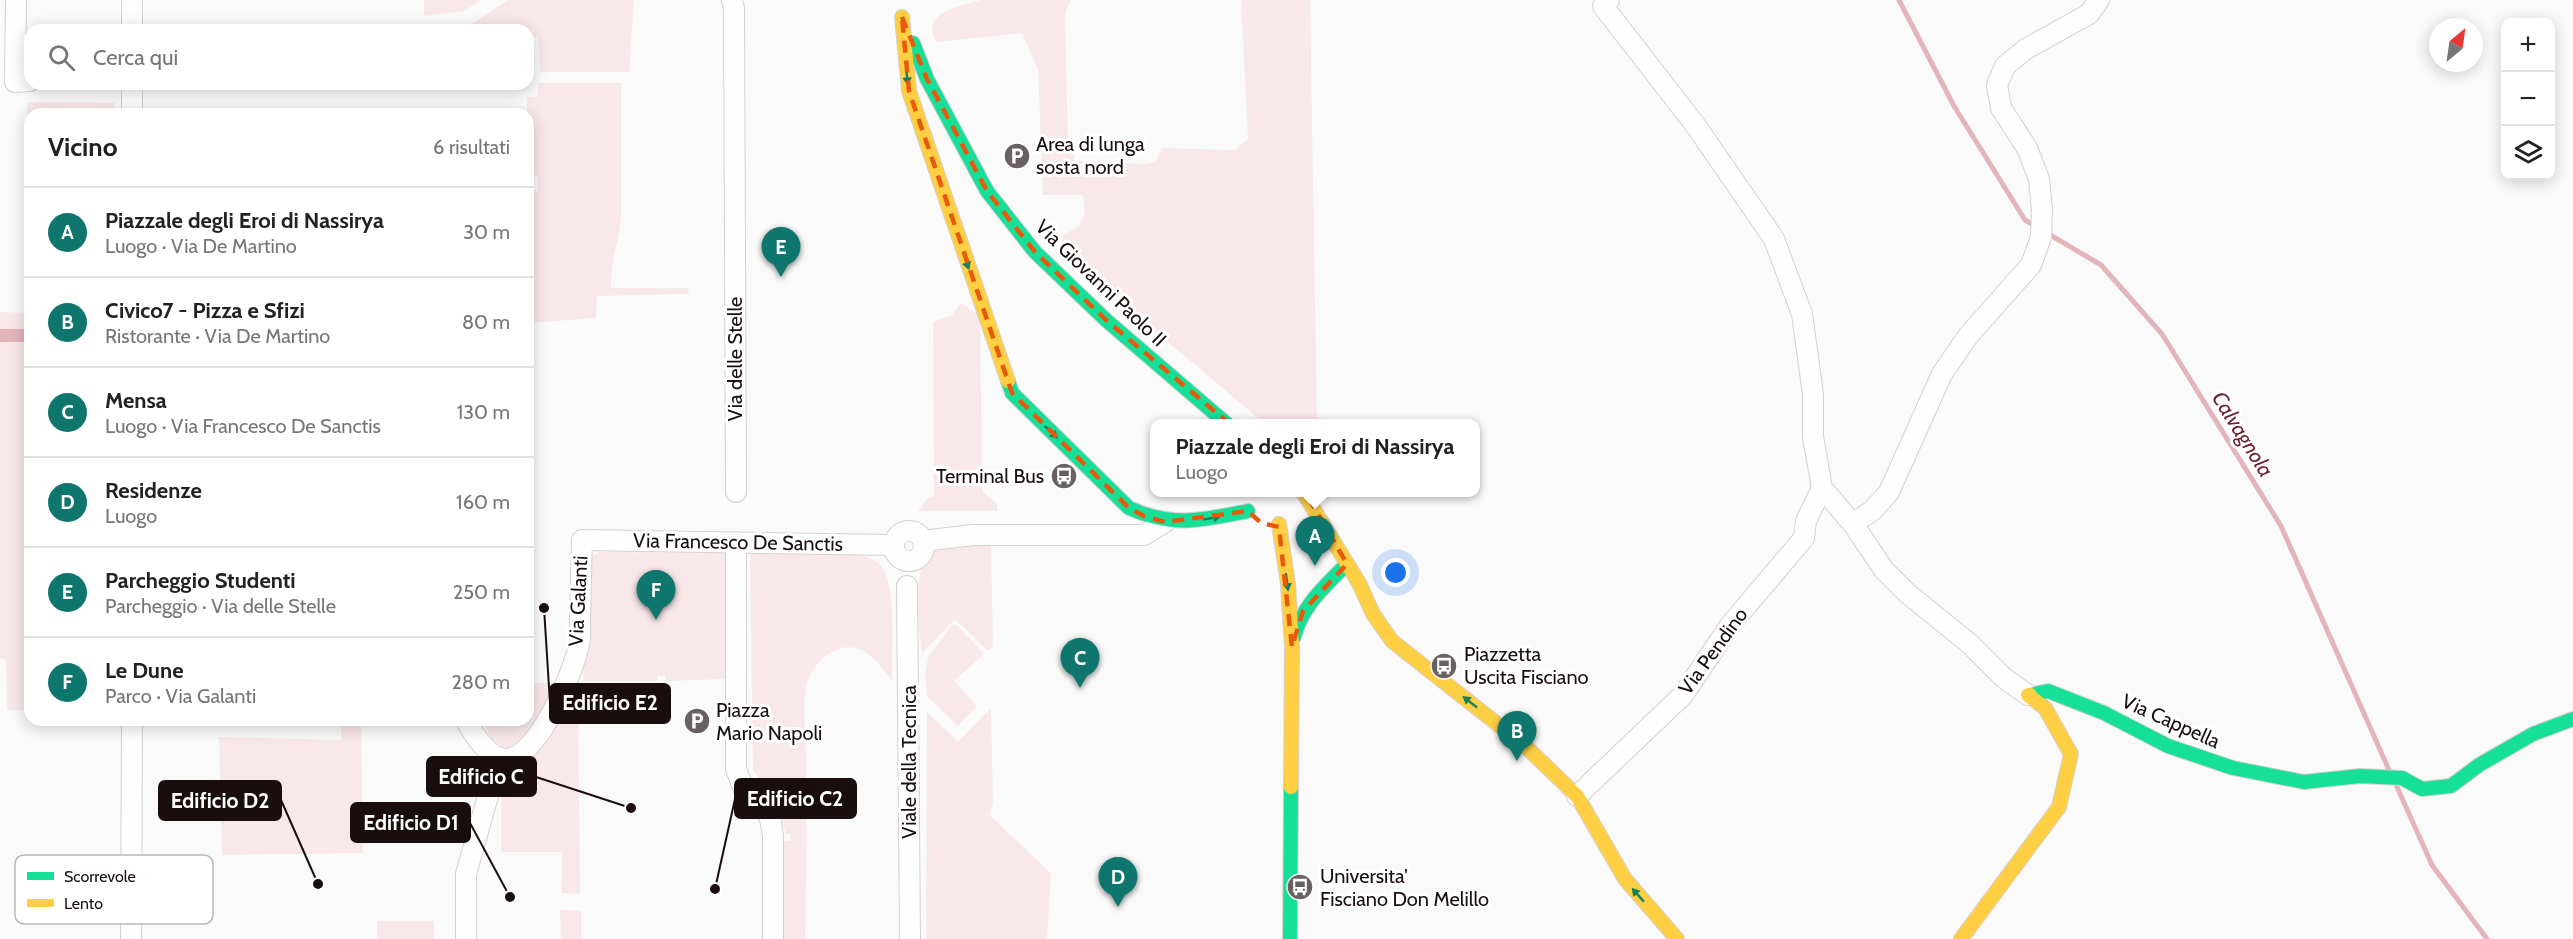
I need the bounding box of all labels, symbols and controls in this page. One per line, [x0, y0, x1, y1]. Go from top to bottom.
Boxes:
north arrow [2429, 18, 2483, 72]
map controls [2501, 18, 2555, 180]
button: + [2501, 18, 2555, 72]
search box [24, 24, 534, 90]
icon: search [45, 41, 78, 74]
text: Cerca qui [93, 44, 178, 71]
one-way arrow [902, 66, 912, 85]
button: − [2501, 72, 2555, 126]
button: layers [2501, 126, 2555, 180]
text: Vicino [48, 131, 117, 163]
place label: Area di lunga sosta nord [1036, 132, 1145, 179]
text: 6 risultati [433, 135, 510, 159]
parking icon: Area di lunga sosta nord [1002, 141, 1032, 171]
text: Piazzale degli Eroi di Nassirya [105, 207, 384, 234]
street label: Via Giovanni Paolo II [1031, 215, 1171, 351]
text: A [61, 220, 74, 244]
text: 30 m [463, 220, 510, 244]
pin: E [762, 228, 800, 277]
text: Luogo · Via De Martino [105, 234, 297, 258]
one-way arrow [962, 252, 971, 270]
text: Civico7 - Pizza e Sfizi [105, 297, 305, 324]
street label: Via delle Stelle [723, 297, 747, 421]
text: B [61, 310, 74, 334]
text: 80 m [462, 310, 510, 334]
text: Ristorante · Via De Martino [105, 324, 330, 348]
text: Mensa [105, 387, 167, 414]
water label: Calvagnola [2207, 387, 2279, 481]
text: C [61, 400, 74, 424]
text: 130 m [457, 400, 510, 424]
text: Luogo · Via Francesco De Sanctis [105, 414, 381, 438]
popup [1150, 419, 1480, 497]
one-way arrow [1044, 425, 1059, 439]
text: Piazzale degli Eroi di Nassirya [1176, 433, 1454, 460]
text: Luogo [1176, 460, 1228, 484]
bus stop icon: Terminal Bus [1049, 461, 1079, 491]
place label: Terminal Bus [936, 464, 1044, 488]
text: Residenze [105, 477, 202, 504]
text: D [60, 490, 75, 514]
text: 160 m [456, 490, 510, 514]
text: Luogo [105, 504, 157, 528]
one-way arrow [1203, 513, 1222, 522]
pin: A [1296, 516, 1334, 566]
street label: Via Francesco De Sanctis [633, 528, 843, 556]
street label: Via Galanti [564, 555, 592, 647]
your location [1381, 558, 1410, 587]
text: Parcheggio Studenti [105, 567, 296, 594]
pin: F [636, 570, 676, 620]
one-way arrow [1282, 573, 1292, 592]
text: E [62, 580, 73, 604]
text: 250 m [453, 580, 510, 604]
text: Parcheggio · Via delle Stelle [105, 594, 336, 618]
street label: Via Pendino [1673, 603, 1753, 699]
pin: C [1060, 638, 1100, 688]
place label: Piazzetta Uscita Fisciano [1464, 642, 1589, 689]
bus stop icon: Piazzetta Uscita Fisciano [1429, 651, 1459, 681]
text: Le Dune [105, 657, 183, 684]
text: F [62, 670, 73, 694]
text: 280 m [451, 670, 510, 694]
text: Parco · Via Galanti [105, 684, 256, 708]
callout: Edificio E2 [550, 684, 670, 723]
street label: Viale della Tecnica [897, 685, 921, 839]
street label: Via Cappella [2118, 689, 2224, 753]
text: Edificio E2 [562, 690, 658, 715]
one-way arrow [1462, 696, 1478, 709]
place label: Piazza Mario Napoli [716, 698, 822, 745]
parking icon: Piazza Mario Napoli [682, 706, 712, 736]
pin: B [1498, 712, 1537, 761]
callout: Edificio C [427, 757, 536, 796]
text: Edificio C [438, 764, 524, 789]
callout: Edificio C2 [735, 779, 856, 818]
callout: Edificio D2 [159, 781, 281, 820]
text: Edificio C2 [747, 786, 843, 811]
text: Edificio D2 [171, 788, 269, 813]
callout: Edificio D1 [351, 803, 470, 842]
text: Edificio D1 [363, 810, 459, 835]
legend [15, 855, 213, 924]
pin: D [1098, 858, 1138, 907]
place label: Universita' Fisciano Don Melillo [1320, 864, 1489, 911]
text: Scorrevole [64, 867, 136, 886]
bus stop icon: Universita' Fisciano Don Melillo [1285, 872, 1315, 902]
one-way arrow [1632, 887, 1645, 903]
text: Lento [64, 894, 103, 913]

